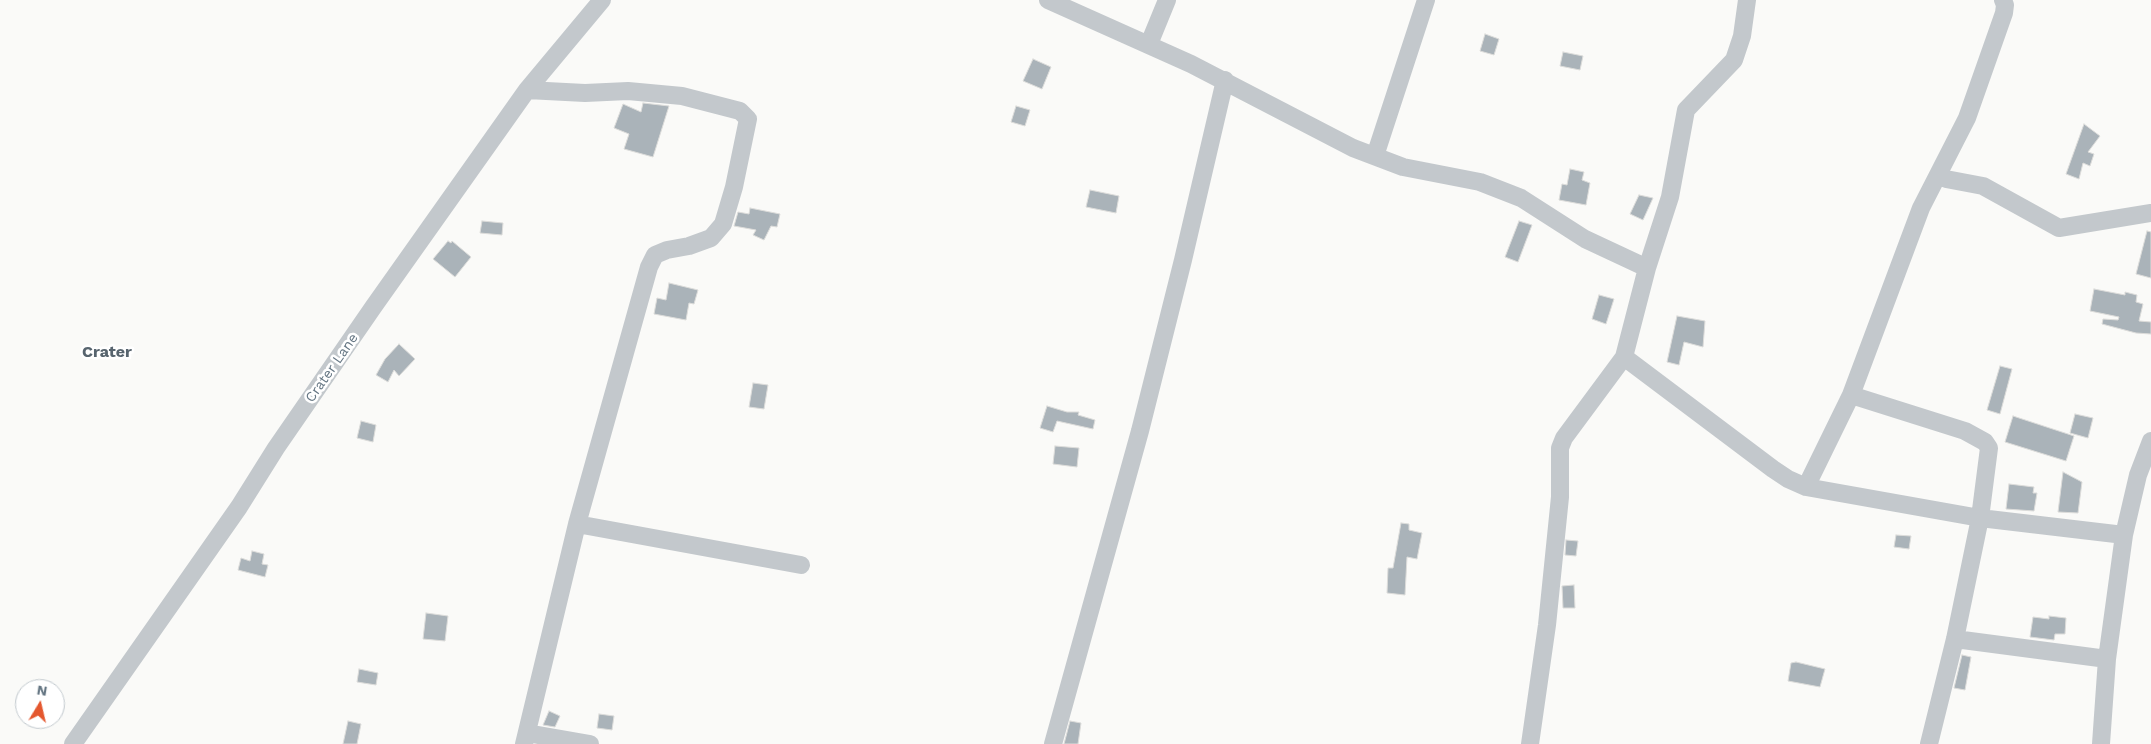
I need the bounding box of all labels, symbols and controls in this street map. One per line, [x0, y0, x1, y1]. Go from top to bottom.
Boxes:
street label: Crater Lane [302, 330, 362, 406]
district label: Crater [82, 342, 132, 362]
north arrow [15, 679, 65, 729]
text: N [36, 681, 49, 699]

